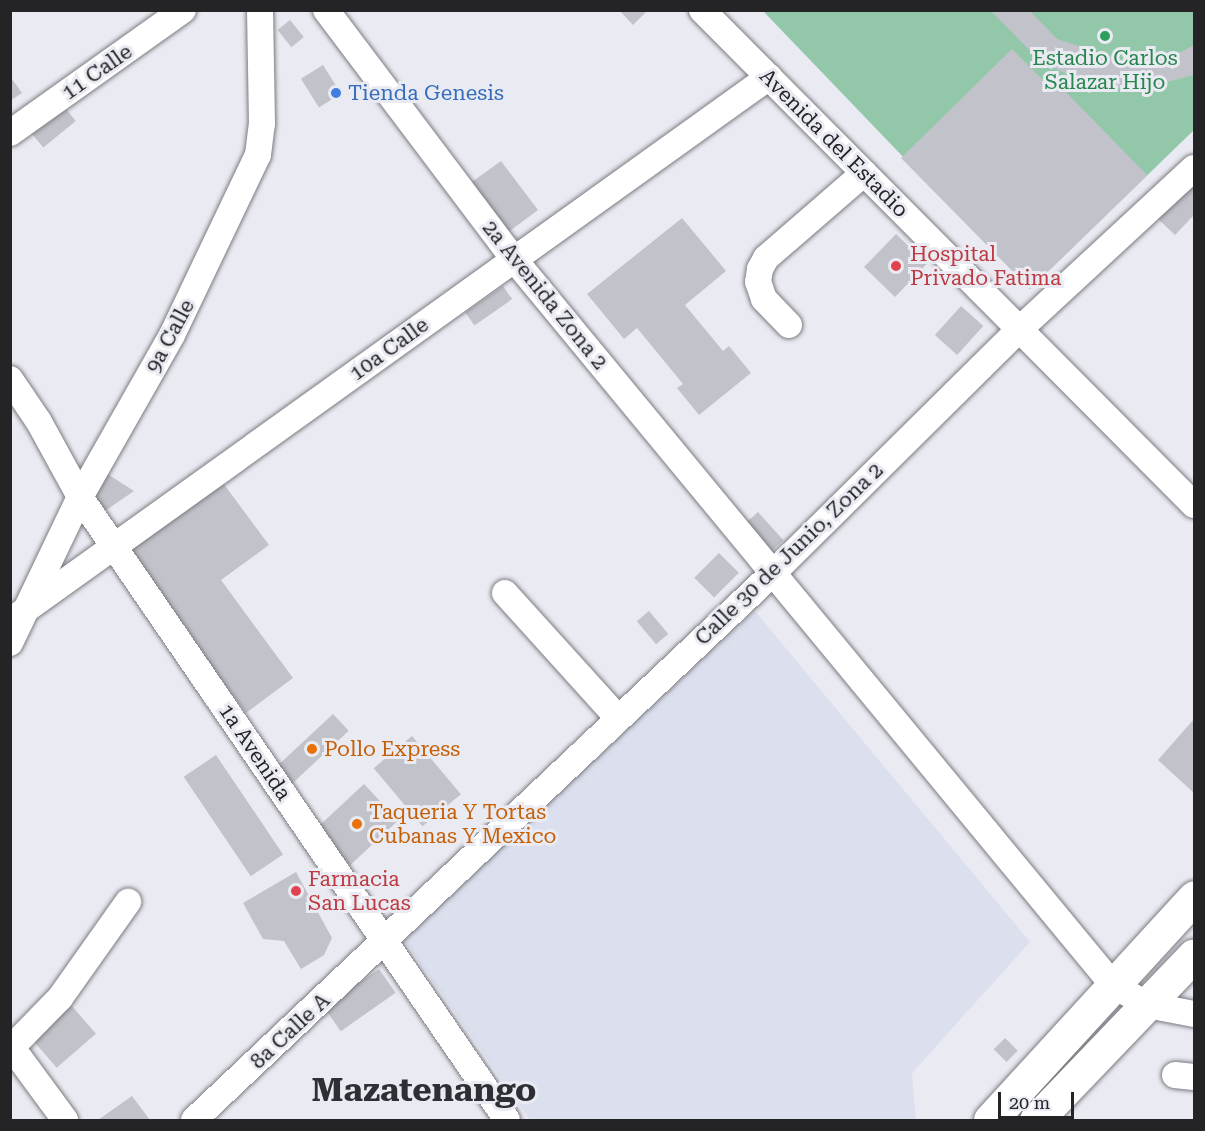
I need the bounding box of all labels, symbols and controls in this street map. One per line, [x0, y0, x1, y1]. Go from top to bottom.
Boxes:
marker: Estadio Carlos Salazar Hijo [1098, 29, 1112, 43]
street label: 11 Calle [57, 39, 137, 105]
place label: Estadio Carlos Salazar Hijo [1032, 45, 1178, 95]
street label: Avenida del Estadio [754, 63, 914, 223]
place label: Tienda Genesis [348, 80, 504, 106]
marker: Tienda Genesis [329, 86, 343, 100]
street label: 2a Avenida Zona 2 [477, 215, 613, 375]
place label: Hospital Privado Fatima [910, 241, 1061, 291]
marker: Hospital Privado Fatima [887, 257, 905, 275]
street label: 9a Calle [140, 295, 200, 377]
street label: 10a Calle [345, 312, 433, 386]
street label: Calle 30 de Junio, Zona 2 [690, 458, 888, 650]
street label: 1a Avenida [214, 699, 296, 805]
place label: Pollo Express [324, 736, 460, 762]
marker: Pollo Express [305, 742, 319, 756]
place label: Taqueria Y Tortas Cubanas Y Mexico [369, 799, 556, 849]
marker: Taqueria Y Tortas Cubanas Y Mexico [350, 817, 364, 831]
place label: Farmacia San Lucas [308, 866, 411, 916]
marker: Farmacia San Lucas [289, 884, 303, 898]
street label: 8a Calle A [245, 988, 335, 1074]
district label: Mazatenango [312, 1070, 536, 1110]
scale bar [1001, 1080, 1078, 1118]
text: 20 m [1009, 1092, 1050, 1113]

